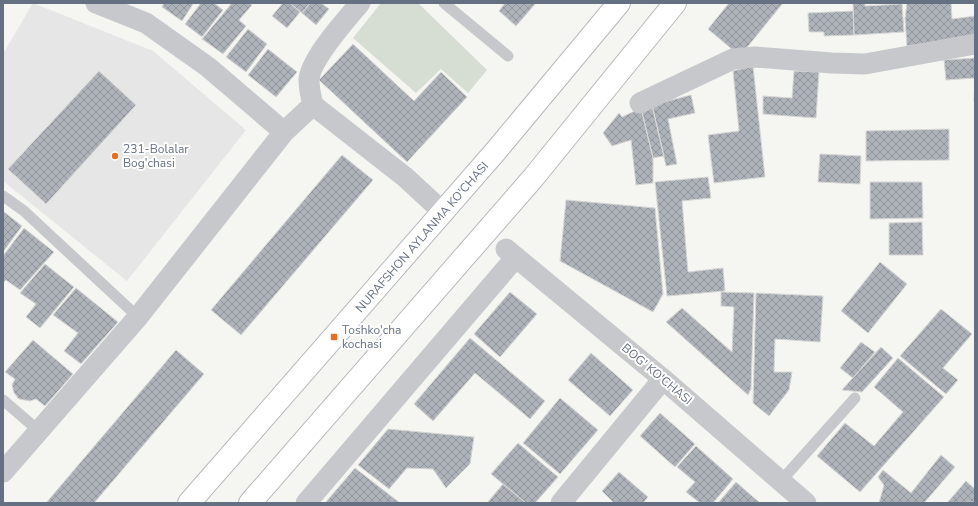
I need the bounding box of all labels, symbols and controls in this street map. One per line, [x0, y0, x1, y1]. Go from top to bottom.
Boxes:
place label: 231-Bolalar Bog'chasi [123, 141, 189, 171]
marker: 231-Bolalar Bog'chasi [110, 151, 120, 161]
street label: NURAFSHON AYLANMA KO'CHASI [352, 158, 492, 316]
place label: Toshko'cha kochasi [342, 322, 401, 352]
marker: Toshko'cha kochasi [329, 332, 339, 342]
street label: BOG' KO'CHASI [618, 340, 696, 408]

